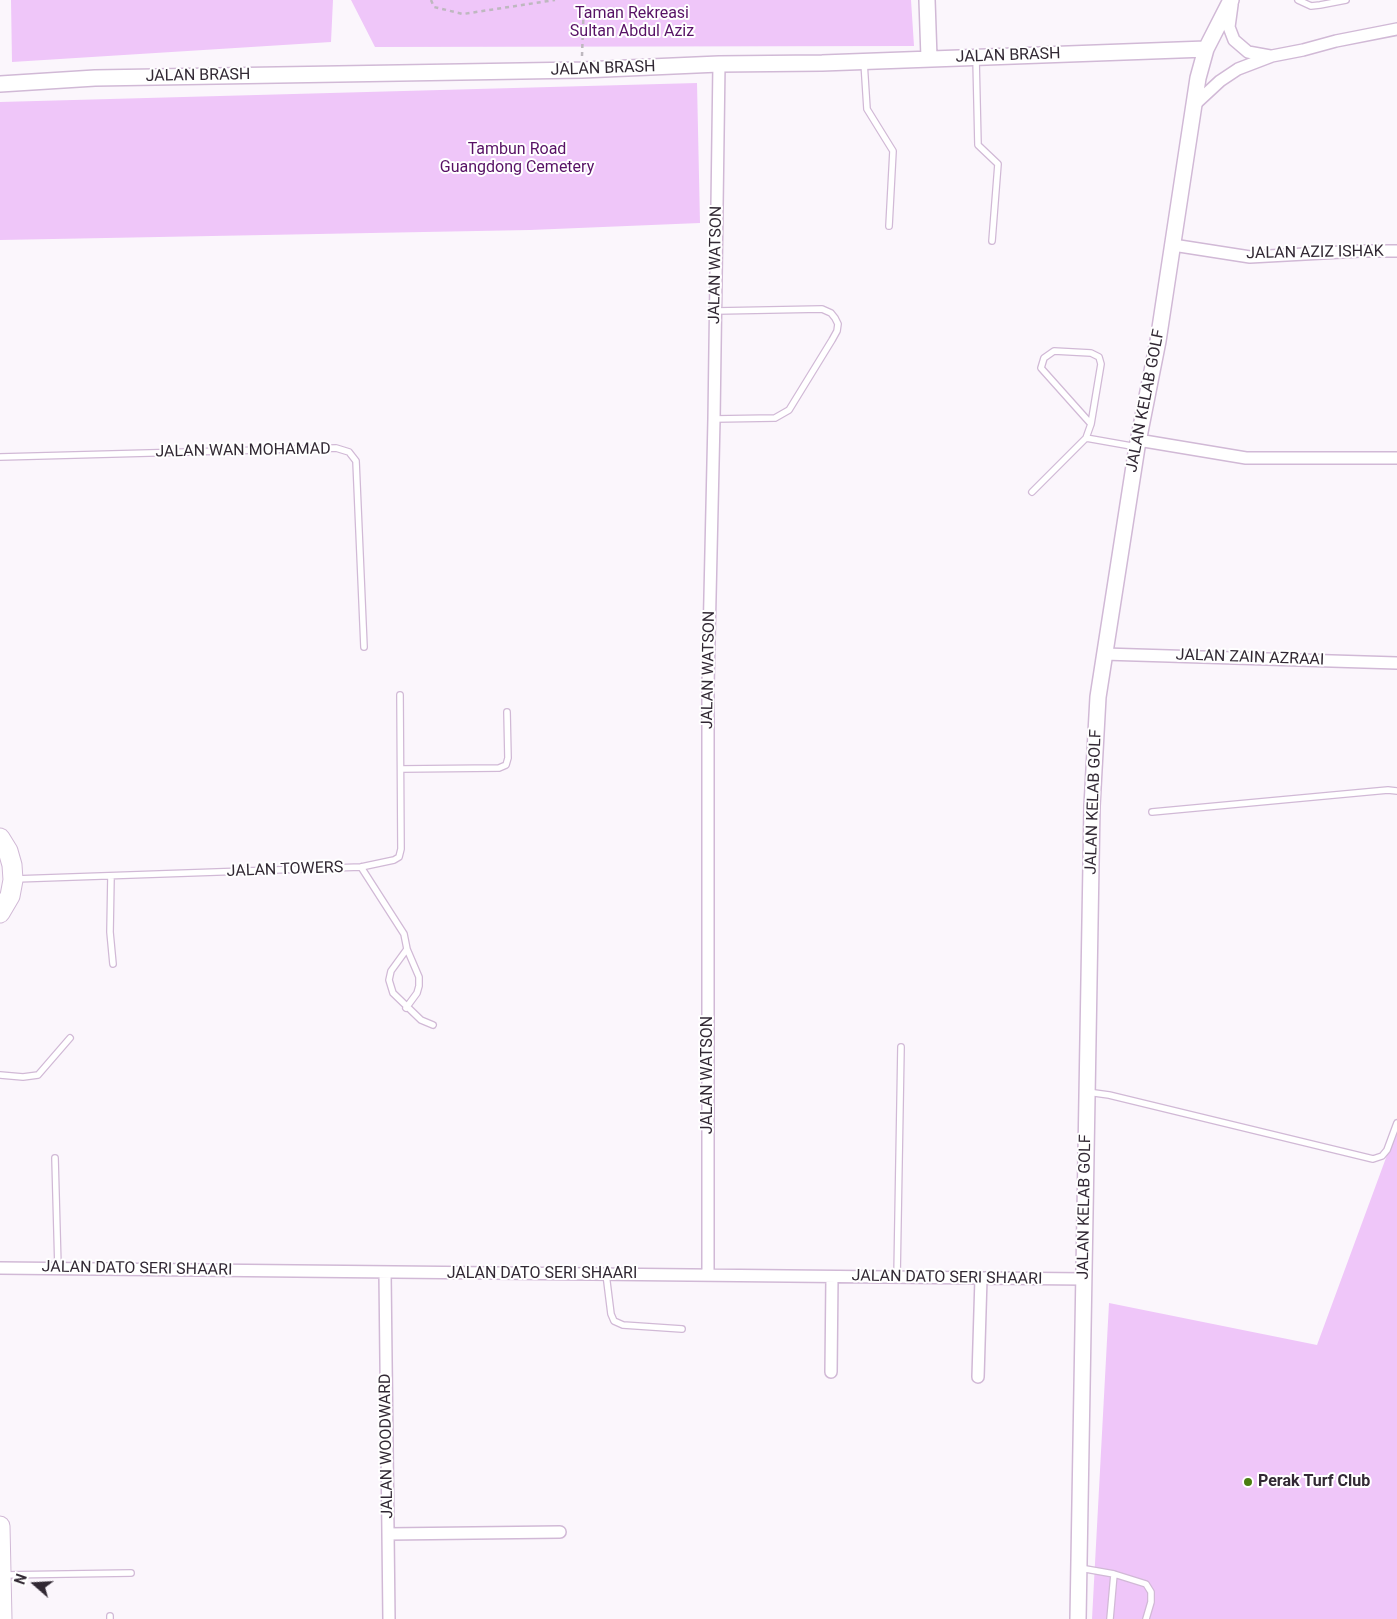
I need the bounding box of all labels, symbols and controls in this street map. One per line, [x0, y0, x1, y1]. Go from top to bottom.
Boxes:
park label: Taman Rekreasi Sultan Abdul Aziz [570, 4, 694, 42]
street label: JALAN BRASH [955, 45, 1061, 67]
street label: JALAN BRASH [550, 58, 656, 80]
street label: JALAN BRASH [145, 65, 251, 87]
park label: Tambun Road Guangdong Cemetery [440, 140, 594, 178]
street label: JALAN WATSON [705, 206, 727, 324]
street label: JALAN AZIZ ISHAK [1246, 242, 1384, 264]
street label: JALAN KELAB GOLF [1123, 328, 1169, 474]
street label: JALAN WAN MOHAMAD [155, 440, 331, 462]
street label: JALAN WATSON [698, 611, 720, 729]
street label: JALAN ZAIN AZRAAI [1175, 646, 1325, 670]
street label: JALAN KELAB GOLF [1082, 729, 1106, 875]
street label: JALAN TOWERS [226, 858, 344, 882]
street label: JALAN WATSON [698, 1016, 718, 1134]
street label: JALAN KELAB GOLF [1074, 1134, 1096, 1280]
street label: JALAN DATO SERI SHAARI [42, 1258, 232, 1280]
street label: JALAN DATO SERI SHAARI [447, 1264, 637, 1284]
street label: JALAN DATO SERI SHAARI [852, 1267, 1042, 1289]
street label: JALAN WOODWARD [376, 1373, 398, 1519]
place label: Perak Turf Club [1258, 1472, 1370, 1492]
marker: Perak Turf Club [1242, 1476, 1254, 1488]
north arrow [10, 1559, 60, 1609]
text: N [12, 1572, 30, 1586]

